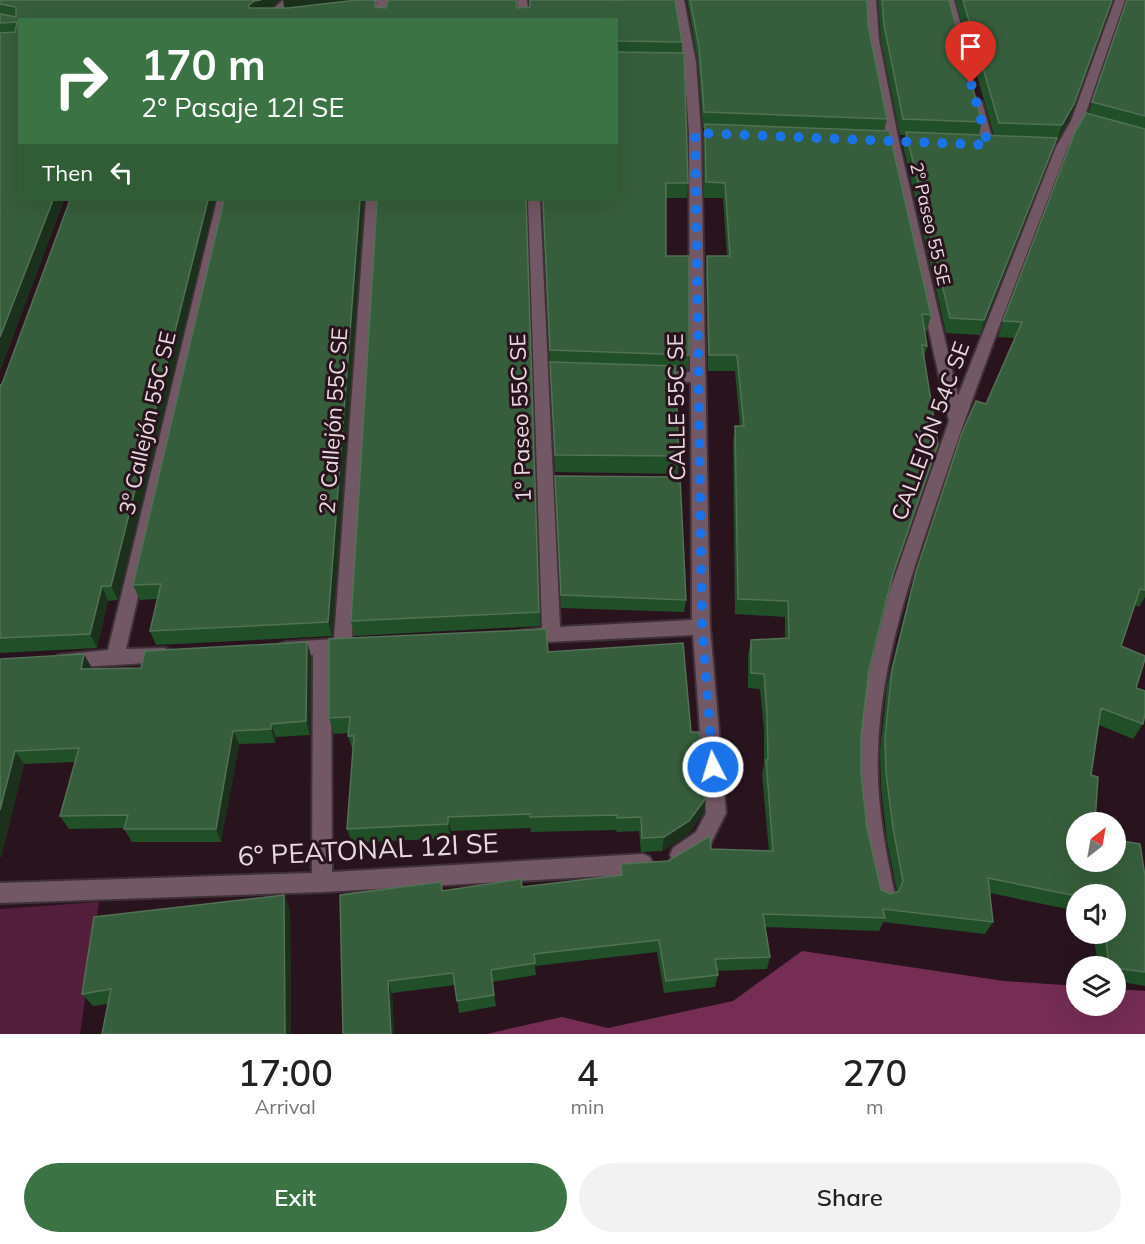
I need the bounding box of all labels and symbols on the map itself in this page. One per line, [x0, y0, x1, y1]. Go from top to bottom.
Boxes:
pin [945, 21, 996, 83]
street label: 2º Paseo 55 SE [905, 160, 956, 288]
street label: 2º Callejón 55C SE [313, 327, 353, 515]
street label: 3º Callejón 55C SE [112, 329, 182, 517]
street label: 1º Paseo 55C SE [503, 333, 537, 503]
street label: CALLE 55C SE [661, 333, 691, 481]
street label: CALLEJÓN 54C SE [885, 338, 975, 524]
position arrow [681, 735, 745, 799]
north arrow [1066, 812, 1126, 872]
street label: 6° PEATONAL 12I SE [237, 825, 499, 873]

